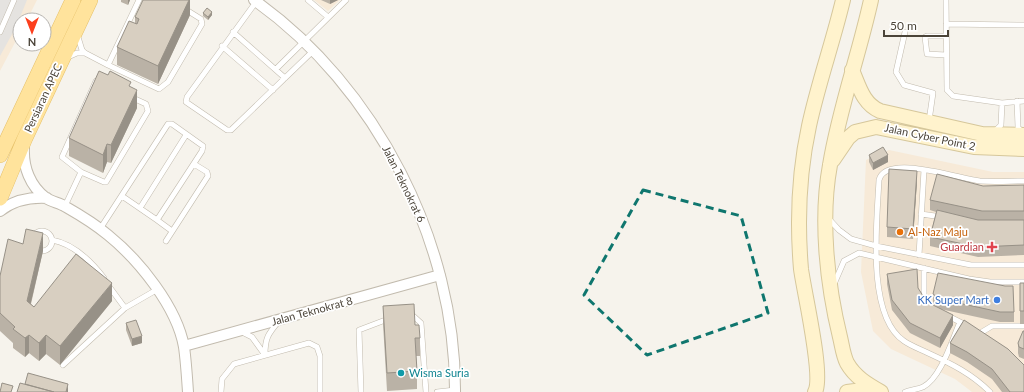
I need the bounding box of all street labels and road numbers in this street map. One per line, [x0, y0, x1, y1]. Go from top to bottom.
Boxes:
street label: Persiaran APEC [21, 61, 64, 134]
street label: Jalan Cyber Point 2 [883, 121, 977, 153]
street label: Jalan Teknokrat 6 [380, 143, 429, 224]
street label: Jalan Teknokrat 8 [270, 293, 354, 328]

